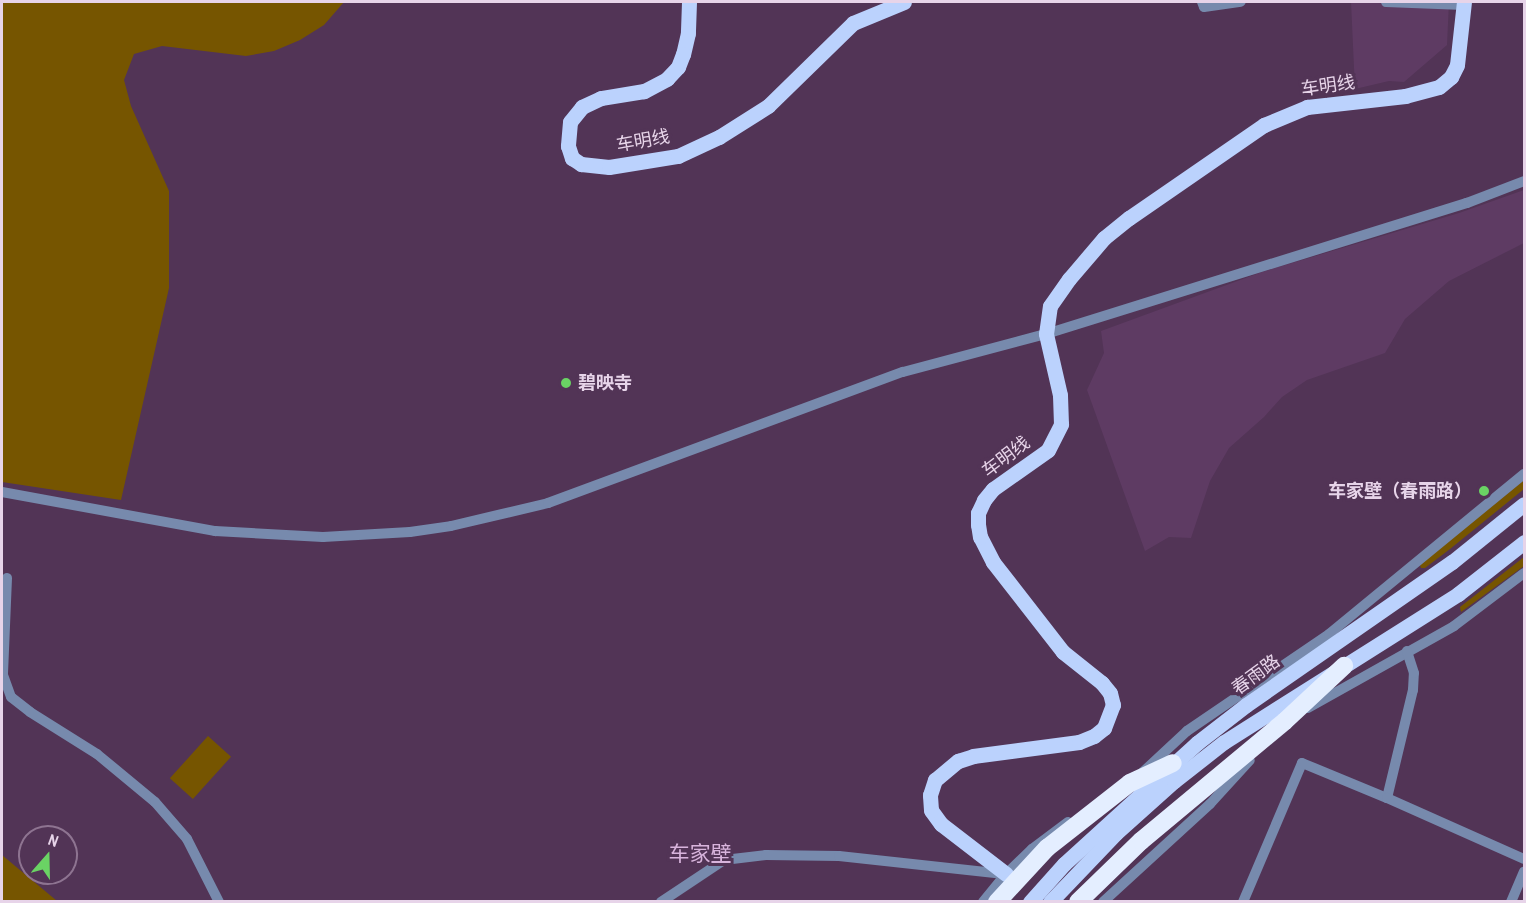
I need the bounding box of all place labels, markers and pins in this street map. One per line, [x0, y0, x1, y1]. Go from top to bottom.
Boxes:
place label: 碧映寺 [578, 372, 632, 394]
marker: 碧映寺 [559, 376, 573, 390]
place label: 车家壁（春雨路） [1328, 480, 1472, 502]
marker: 车家壁（春雨路） [1477, 484, 1491, 498]

